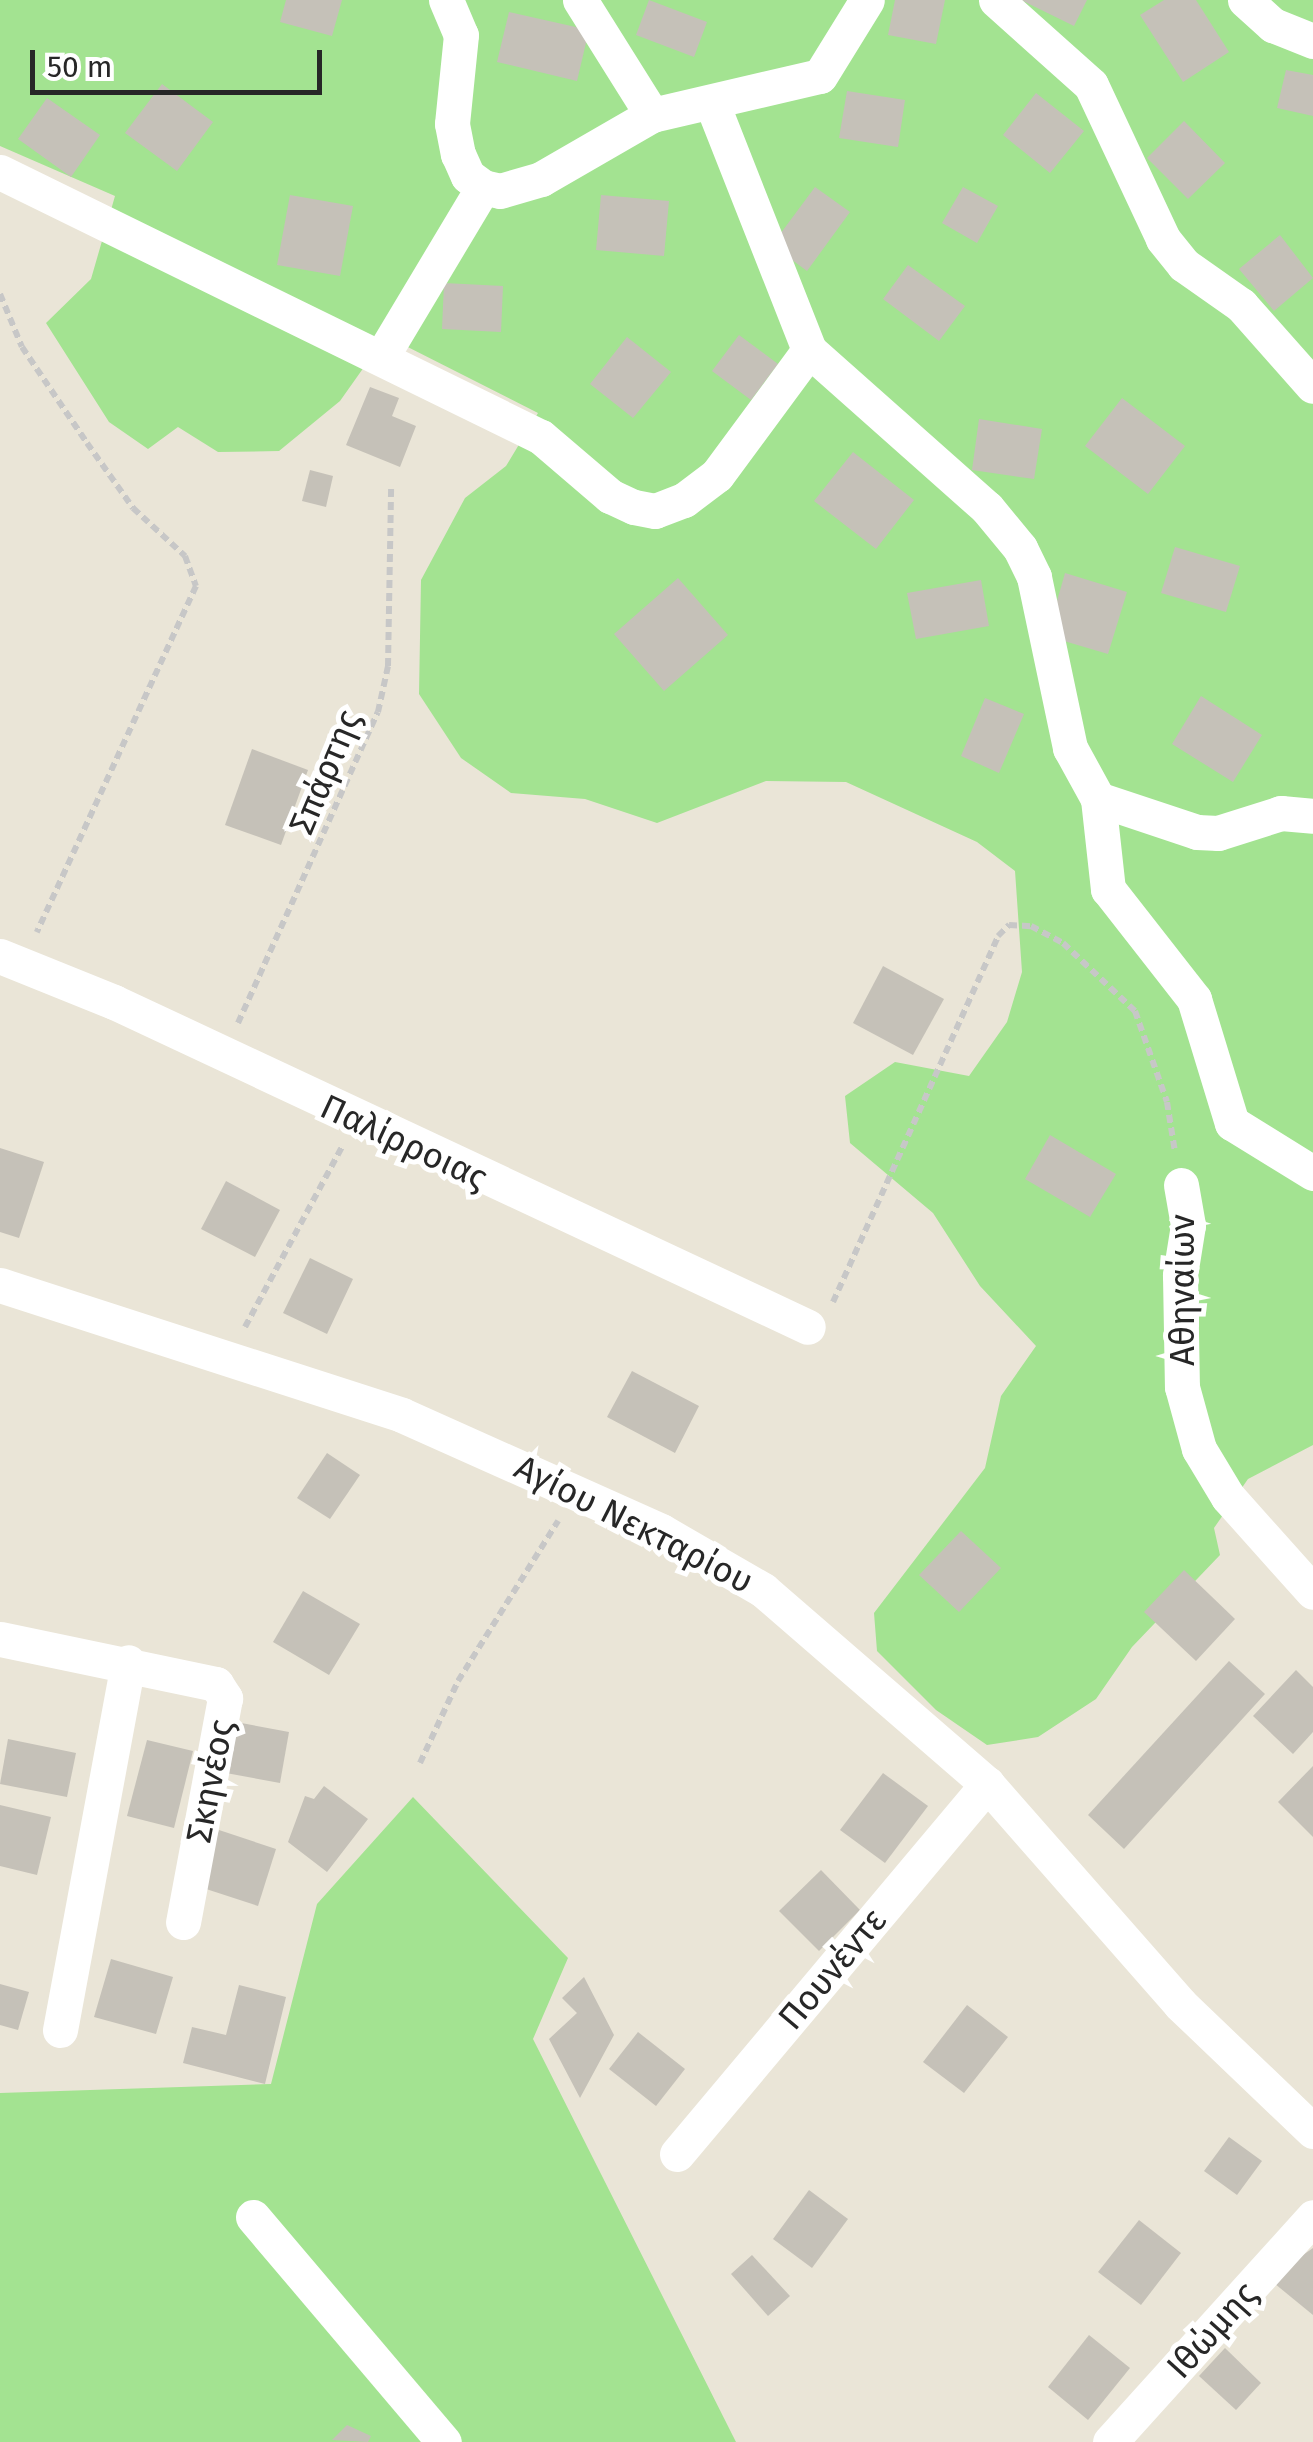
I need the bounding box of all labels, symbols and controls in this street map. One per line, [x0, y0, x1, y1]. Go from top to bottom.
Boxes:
scale bar [35, 30, 328, 92]
text: 50 m [47, 49, 112, 85]
street label: Σπάρτης [280, 704, 370, 840]
street label: Παλίρροιας [314, 1085, 494, 1199]
street label: Αθηναίων [1161, 1214, 1203, 1366]
street label: Αγίου Νεκταρίου [508, 1446, 760, 1602]
street label: Σκηνέος [177, 1716, 243, 1846]
street label: Πουνέντε [769, 1900, 895, 2038]
street label: Ιθώμης [1158, 2273, 1266, 2387]

